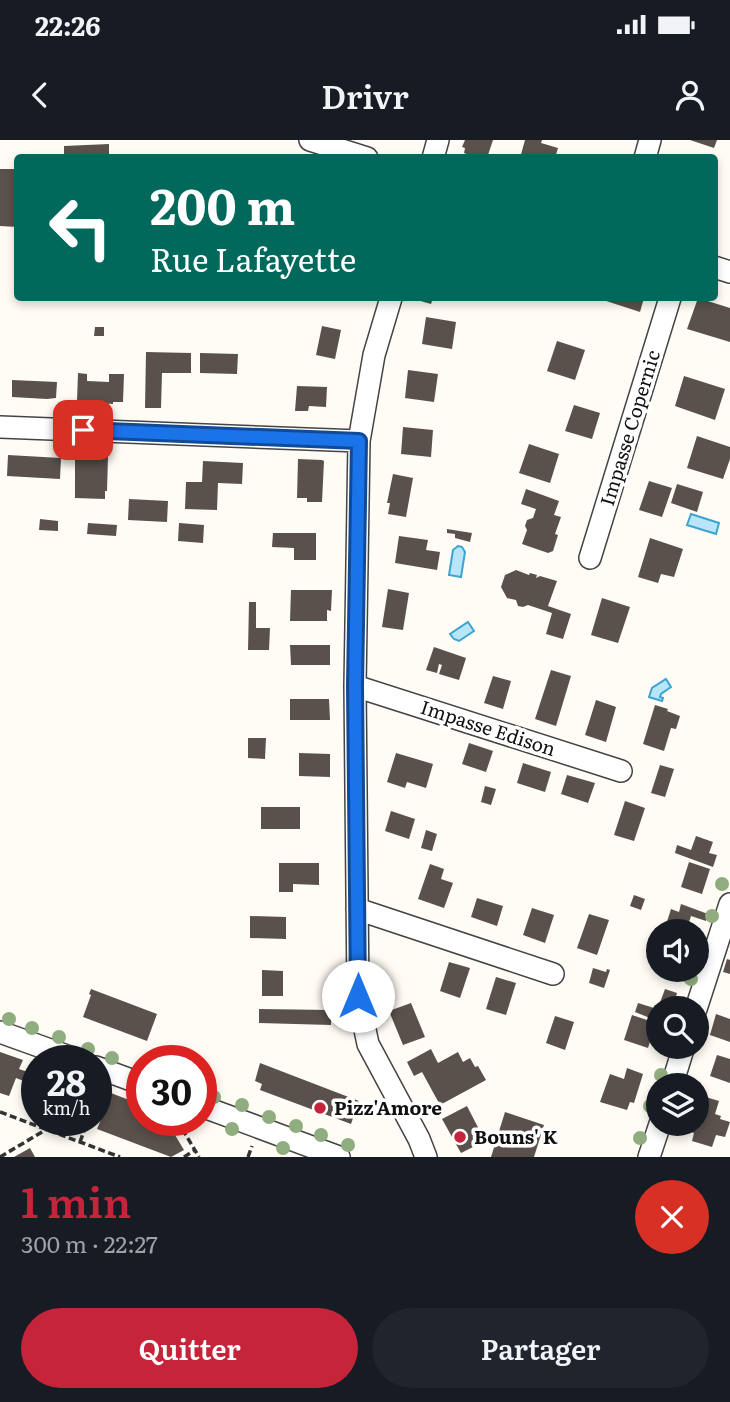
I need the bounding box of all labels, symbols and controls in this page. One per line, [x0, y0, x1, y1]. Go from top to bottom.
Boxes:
text: 22:26 [35, 5, 101, 44]
text: Drivr [321, 71, 409, 119]
icon: back [21, 76, 59, 114]
icon: person [671, 76, 709, 114]
text: 200 m [150, 167, 295, 240]
icon: left [35, 182, 126, 273]
text: Rue Lafayette [150, 234, 356, 282]
street label: Impasse Copernic [592, 346, 666, 509]
pin [53, 400, 113, 460]
icon: arrive [64, 411, 102, 449]
street label: Impasse Edison [417, 692, 560, 762]
map controls [646, 919, 709, 1136]
button: sound [646, 919, 709, 982]
position arrow [321, 959, 395, 1033]
button: search [646, 996, 709, 1059]
speed limit sign: 30 [126, 1045, 217, 1136]
text: 28 [47, 1055, 86, 1107]
button: layers [646, 1073, 709, 1136]
place label: Pizz'Amore [334, 1093, 442, 1121]
text: km/h [43, 1094, 90, 1121]
marker: Pizz'Amore [312, 1100, 328, 1116]
place label: Bouns' K [474, 1122, 558, 1150]
marker: Bouns' K [452, 1129, 468, 1145]
text: 1 min [21, 1169, 131, 1231]
button: close [635, 1180, 709, 1254]
text: 300 m · 22:27 [21, 1226, 158, 1260]
button: Quitter [21, 1308, 358, 1388]
button: Partager [372, 1308, 709, 1388]

